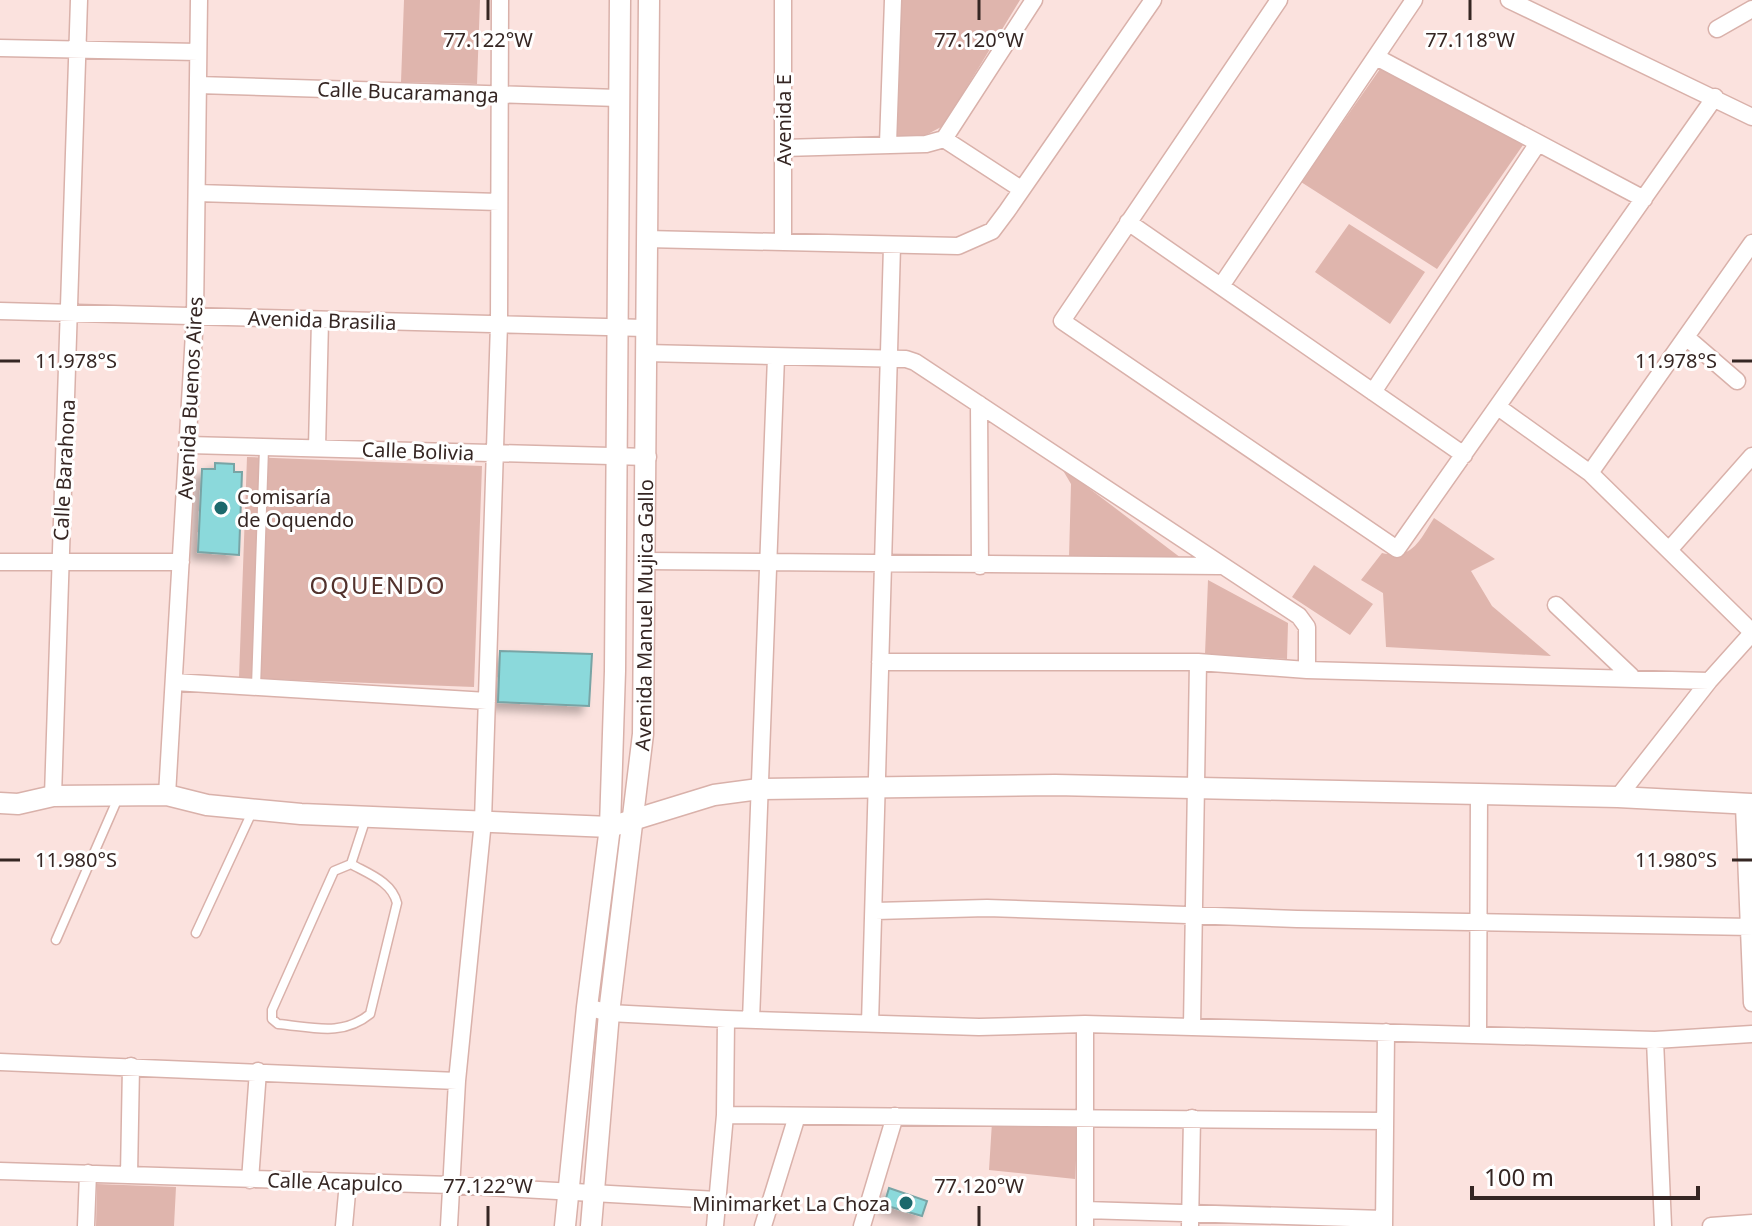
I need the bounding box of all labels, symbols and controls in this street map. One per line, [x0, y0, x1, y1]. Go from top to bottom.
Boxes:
text: 77.122°W [443, 26, 533, 53]
text: 77.120°W [934, 26, 1024, 53]
text: 77.118°W [1425, 26, 1515, 53]
street label: Avenida E [770, 74, 797, 166]
street label: Calle Bucaramanga [317, 75, 499, 109]
street label: Avenida Buenos Aires [171, 296, 209, 500]
street label: Avenida Brasilia [247, 304, 397, 336]
text: 11.978°S [35, 347, 117, 374]
text: 11.978°S [1635, 347, 1717, 374]
street label: Calle Barahona [47, 398, 81, 542]
street label: Calle Bolivia [361, 436, 475, 466]
street label: Avenida Manuel Mujica Gallo [628, 479, 659, 752]
place label: Comisaría de Oquendo [237, 483, 354, 533]
marker: Comisaría de Oquendo [212, 499, 230, 517]
district label: OQUENDO [310, 568, 446, 601]
text: 11.980°S [35, 846, 117, 873]
text: 11.980°S [1635, 846, 1717, 873]
scale bar [1472, 1150, 1698, 1200]
text: 100 m [1484, 1160, 1554, 1193]
street label: Calle Acapulco [267, 1166, 403, 1198]
text: 77.122°W [443, 1172, 533, 1199]
text: 77.120°W [934, 1172, 1024, 1199]
place label: Minimarket La Choza [692, 1190, 890, 1217]
marker: Minimarket La Choza [897, 1194, 915, 1212]

